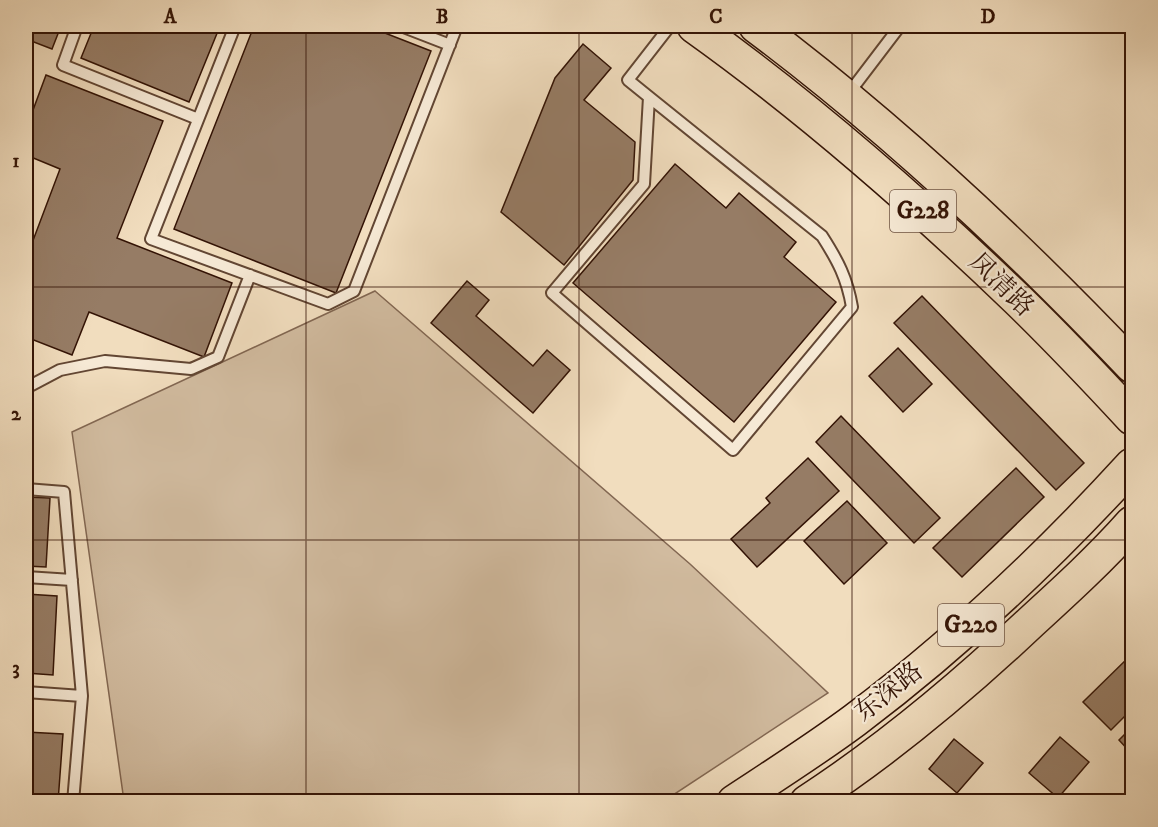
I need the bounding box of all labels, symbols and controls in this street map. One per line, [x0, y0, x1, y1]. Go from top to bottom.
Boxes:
text: A [163, 5, 178, 30]
text: B [436, 5, 448, 30]
text: C [709, 5, 723, 30]
text: D [981, 5, 996, 30]
text: 1 [12, 149, 20, 174]
road number: G228 [890, 190, 956, 232]
street label: 凤清路 [961, 246, 1041, 324]
text: 2 [11, 402, 22, 427]
road number: G220 [938, 604, 1004, 646]
street label: 东深路 [848, 655, 930, 729]
text: 3 [12, 656, 20, 681]

